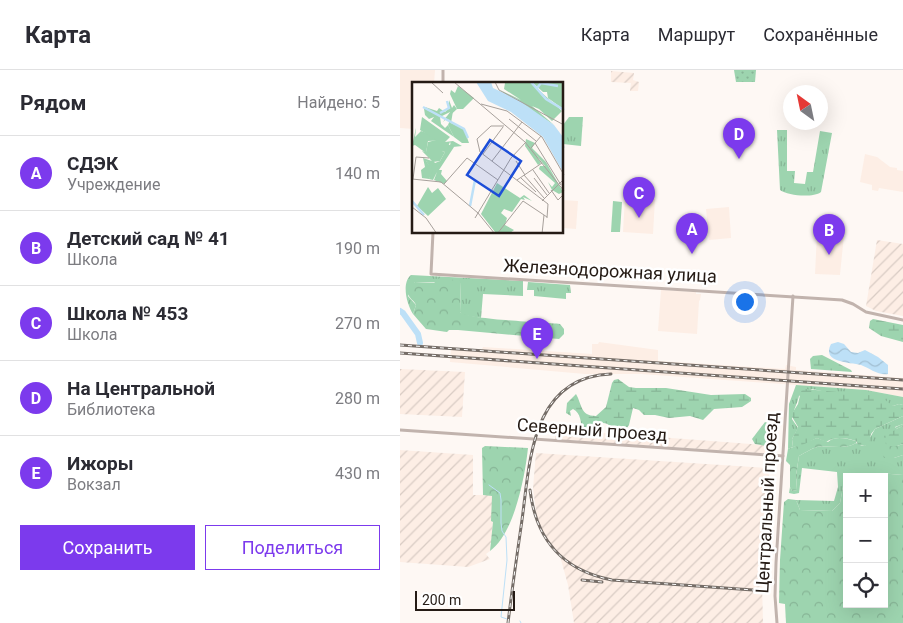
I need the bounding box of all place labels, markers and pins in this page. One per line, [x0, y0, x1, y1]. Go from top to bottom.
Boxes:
pin: D [723, 118, 755, 159]
pin: C [623, 177, 655, 218]
pin: A [676, 213, 708, 254]
pin: B [813, 214, 845, 255]
pin: E [521, 318, 553, 359]

